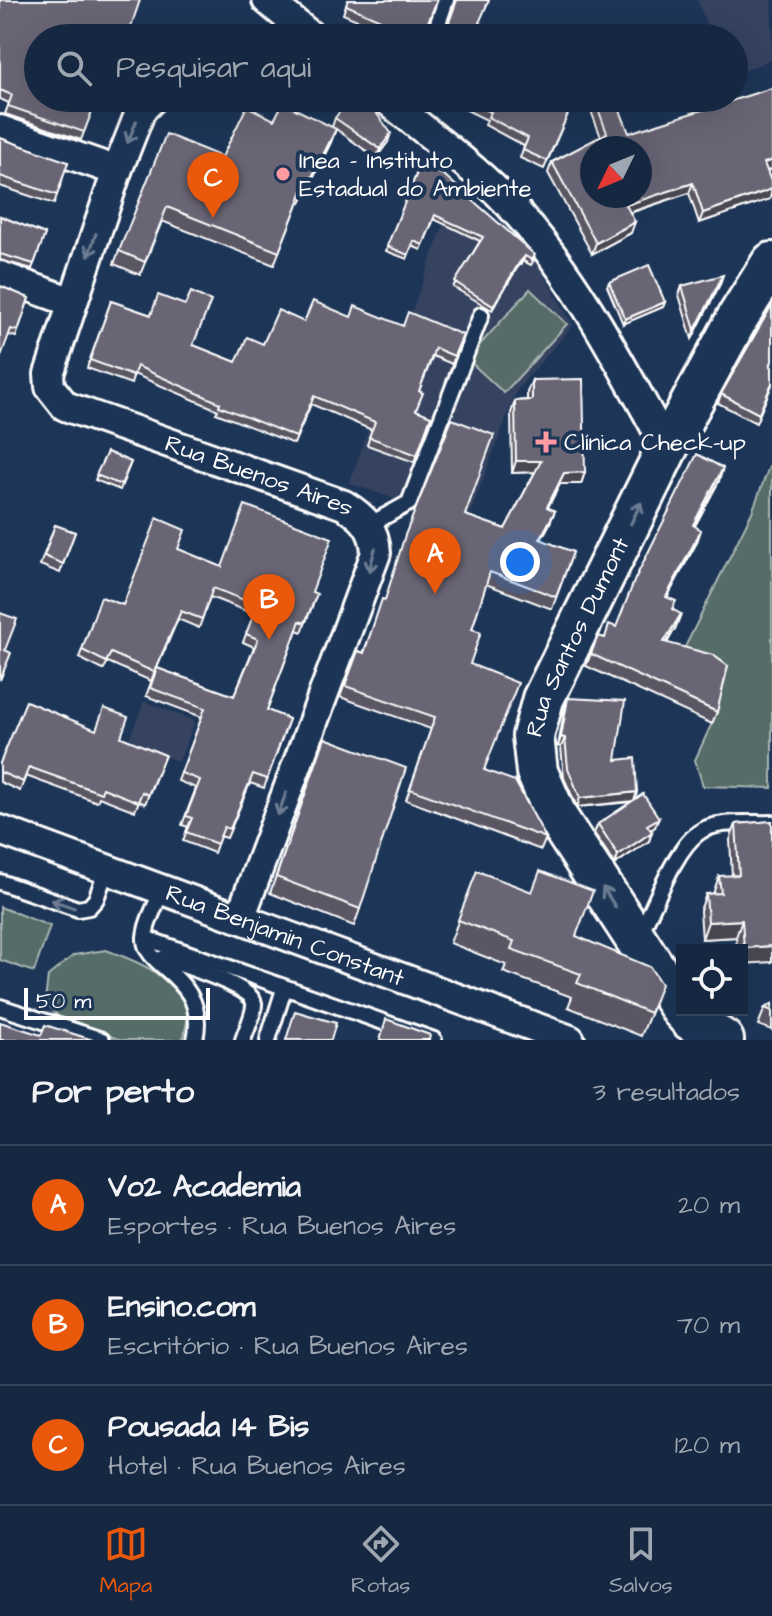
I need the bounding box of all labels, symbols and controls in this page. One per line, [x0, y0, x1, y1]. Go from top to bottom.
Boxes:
search box [24, 24, 748, 112]
icon: search [52, 46, 96, 90]
text: Pesquisar aqui [116, 47, 311, 89]
one-way arrow [124, 119, 138, 144]
north arrow [580, 136, 652, 208]
place label: Inea - Instituto Estadual do Ambiente [299, 144, 532, 206]
pin: C [187, 152, 239, 218]
marker: Inea - Instituto Estadual do Ambiente [274, 165, 292, 183]
one-way arrow [83, 232, 98, 257]
place label: Clínica Check-up [564, 426, 746, 460]
street label: Rua Buenos Aires [160, 427, 360, 525]
marker: Clínica Check-up [535, 431, 557, 453]
one-way arrow [629, 501, 644, 525]
pin: A [409, 528, 461, 594]
street label: Rua Santos Dumont [518, 531, 638, 741]
your location [500, 542, 540, 582]
one-way arrow [363, 547, 378, 573]
pin: B [243, 574, 295, 640]
one-way arrow [274, 791, 288, 816]
street label: Rua Benjamin Constant [161, 877, 409, 996]
one-way arrow [601, 887, 617, 909]
one-way arrow [52, 896, 76, 910]
map controls [676, 944, 748, 1016]
button: locate [676, 944, 748, 1016]
scale bar [24, 984, 210, 1020]
text: 50 m [36, 986, 91, 1017]
text: Por perto [32, 1068, 194, 1116]
text: 3 resultados [593, 1074, 740, 1110]
text: Vo2 Academia [108, 1166, 301, 1208]
text: A [50, 1187, 66, 1223]
text: 20 m [678, 1187, 740, 1223]
text: Esportes · Rua Buenos Aires [108, 1208, 456, 1244]
text: Ensino.com [108, 1286, 256, 1328]
text: B [49, 1307, 67, 1343]
text: 70 m [677, 1307, 740, 1343]
text: Escritório · Rua Buenos Aires [108, 1328, 468, 1364]
text: Pousada 14 Bis [108, 1406, 309, 1448]
text: C [49, 1427, 67, 1463]
text: 120 m [675, 1427, 740, 1463]
text: Hotel · Rua Buenos Aires [108, 1448, 406, 1484]
tab: Mapa [99, 1522, 152, 1601]
tab: Rotas [351, 1522, 410, 1601]
tab: Salvos [609, 1522, 673, 1601]

